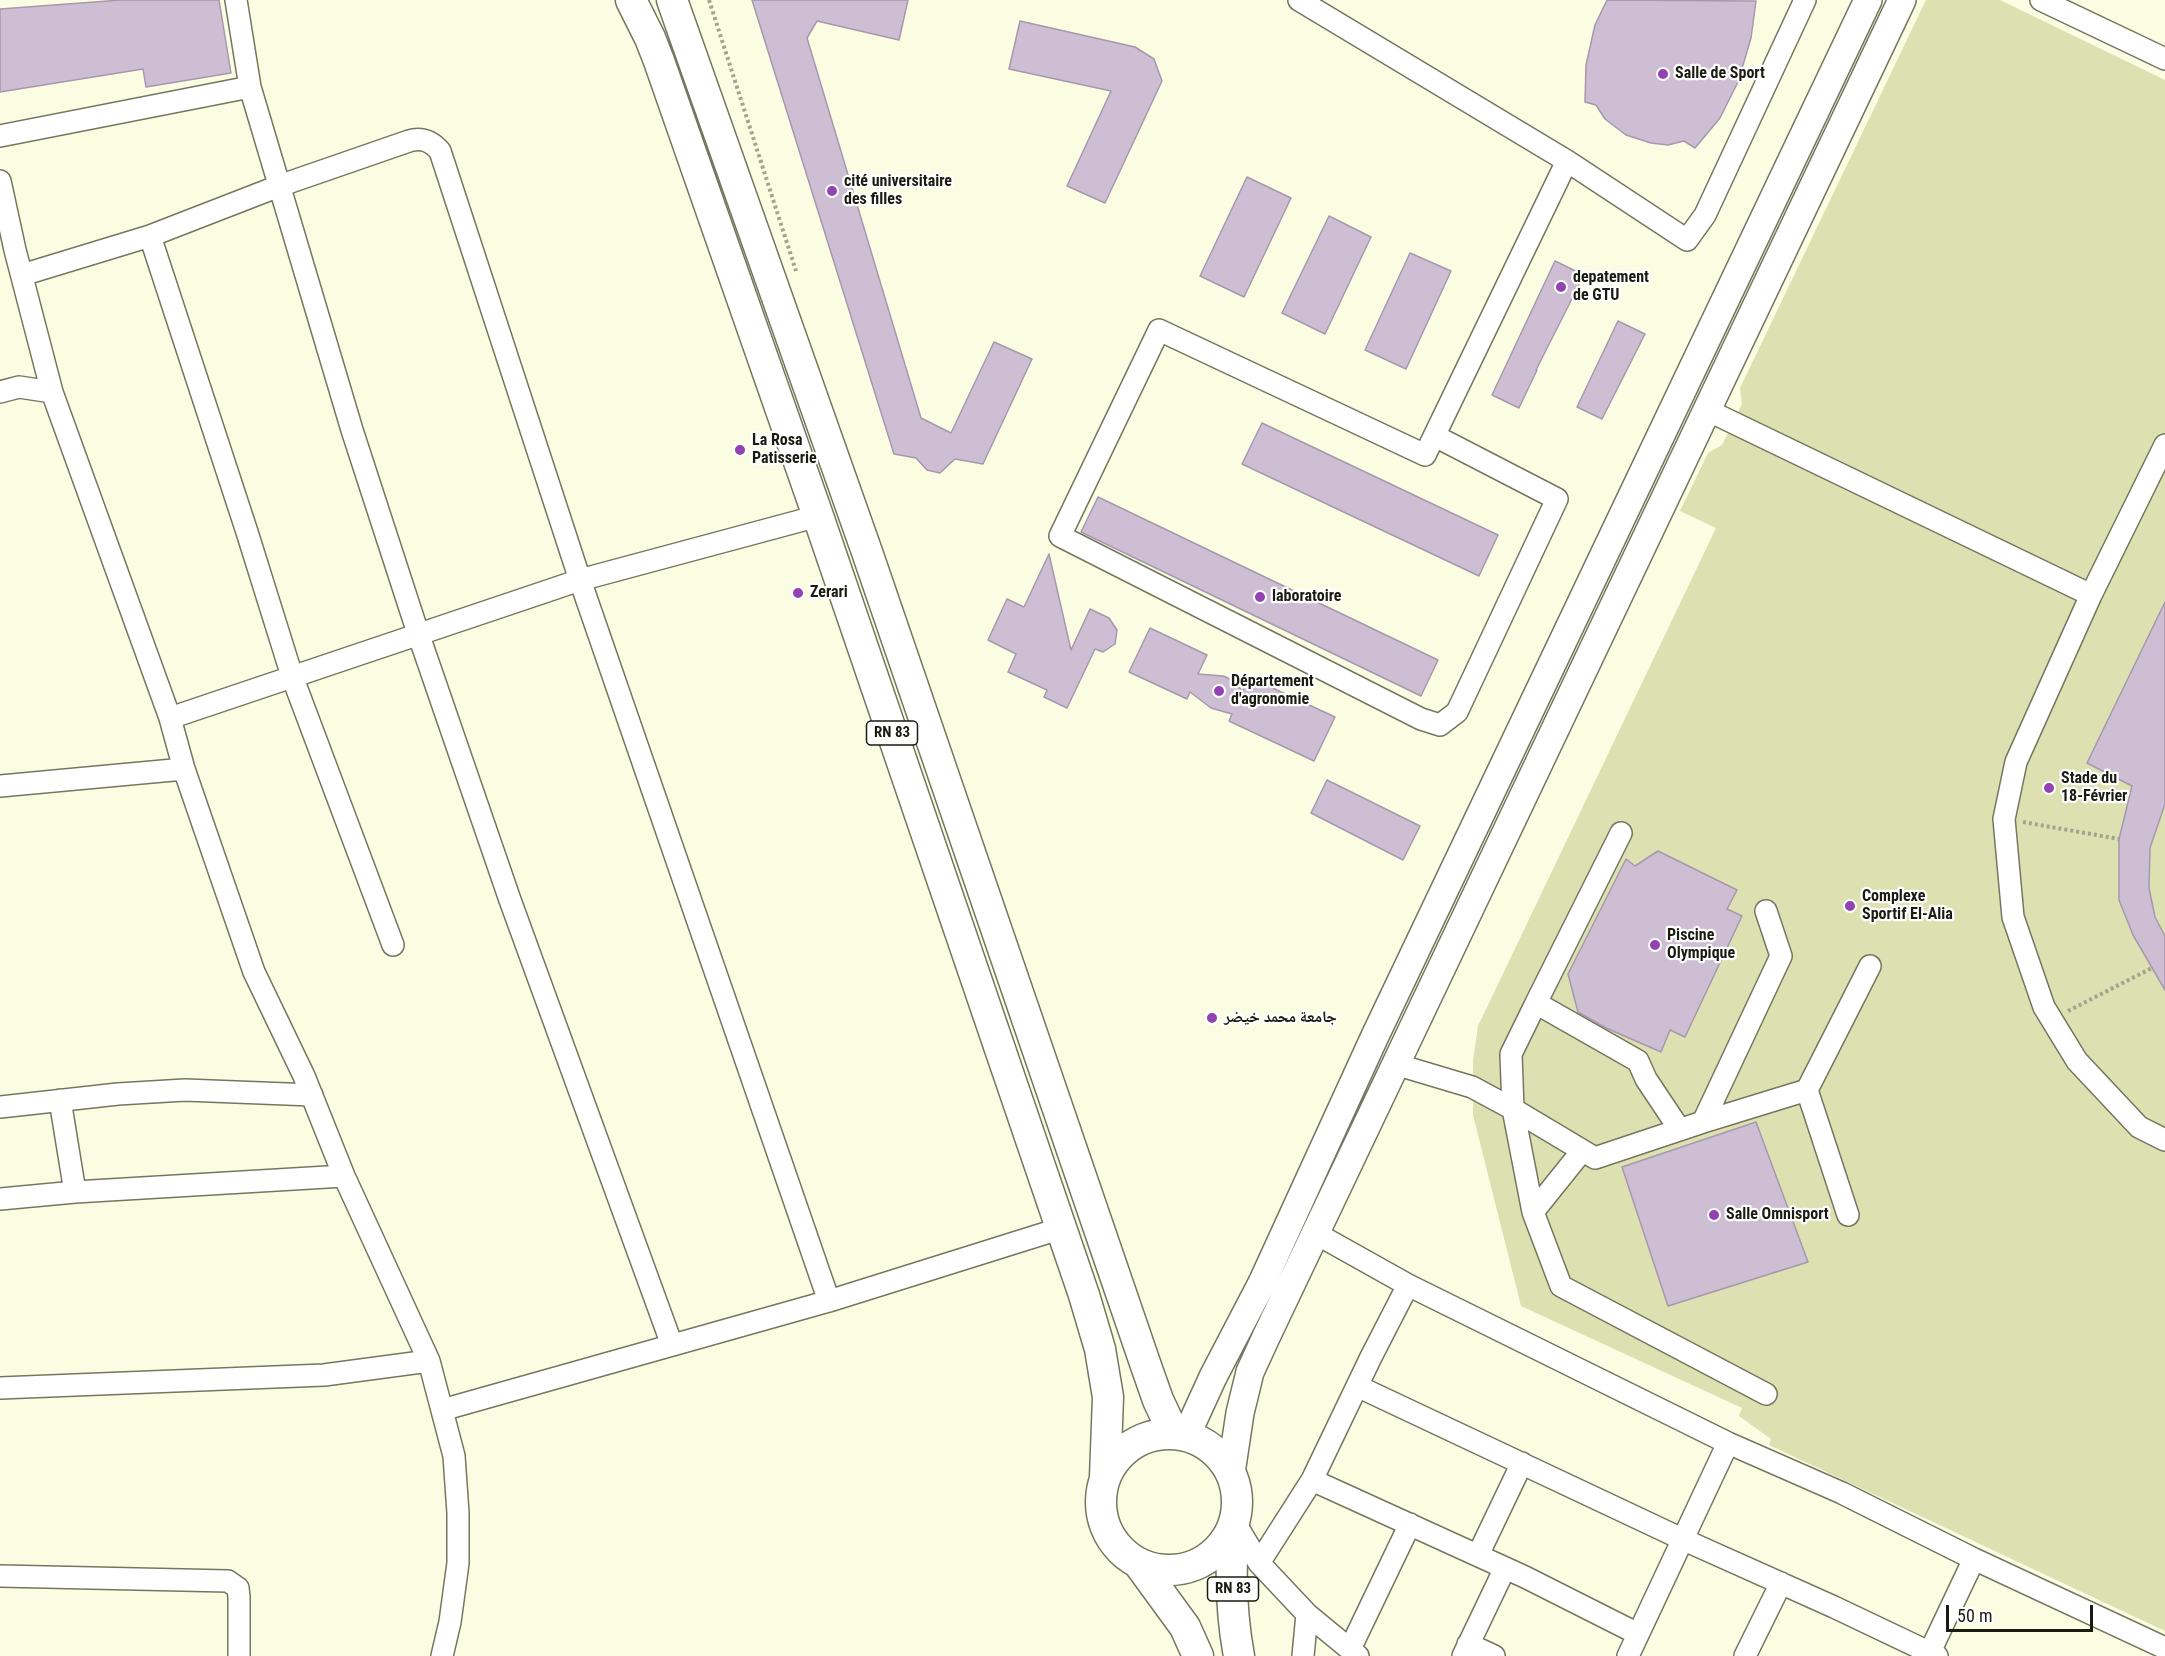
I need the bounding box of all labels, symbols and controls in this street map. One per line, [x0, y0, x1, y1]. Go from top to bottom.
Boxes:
place label: Salle de Sport [1675, 64, 1765, 84]
marker: Salle de Sport [1656, 67, 1670, 81]
place label: cité universitaire des filles [844, 172, 952, 210]
marker: cité universitaire des filles [825, 184, 839, 198]
place label: depatement de GTU [1573, 268, 1649, 306]
marker: depatement de GTU [1554, 280, 1568, 294]
place label: La Rosa Patisserie [752, 431, 817, 469]
marker: La Rosa Patisserie [733, 443, 747, 457]
place label: Zerari [810, 583, 848, 603]
marker: Zerari [791, 586, 805, 600]
place label: laboratoire [1272, 587, 1342, 607]
marker: laboratoire [1253, 590, 1267, 604]
place label: Département d'agronomie [1231, 672, 1314, 710]
marker: Département d'agronomie [1212, 684, 1226, 698]
road number: RN 83 [866, 721, 918, 745]
place label: Stade du 18-Février [2061, 769, 2127, 807]
marker: Stade du 18-Février [2042, 781, 2056, 795]
place label: Complexe Sportif El-Alia [1862, 887, 1953, 925]
marker: Complexe Sportif El-Alia [1843, 899, 1857, 913]
place label: Piscine Olympique [1667, 926, 1735, 964]
marker: Piscine Olympique [1648, 938, 1662, 952]
place label: جامعة محمد خيضر [1224, 1008, 1337, 1028]
marker: جامعة محمد خيضر [1205, 1011, 1219, 1025]
place label: Salle Omnisport [1726, 1205, 1829, 1225]
marker: Salle Omnisport [1707, 1208, 1721, 1222]
road number: RN 83 [1208, 1577, 1258, 1601]
scale bar [1949, 1593, 2096, 1631]
text: 50 m [1957, 1605, 1992, 1626]

